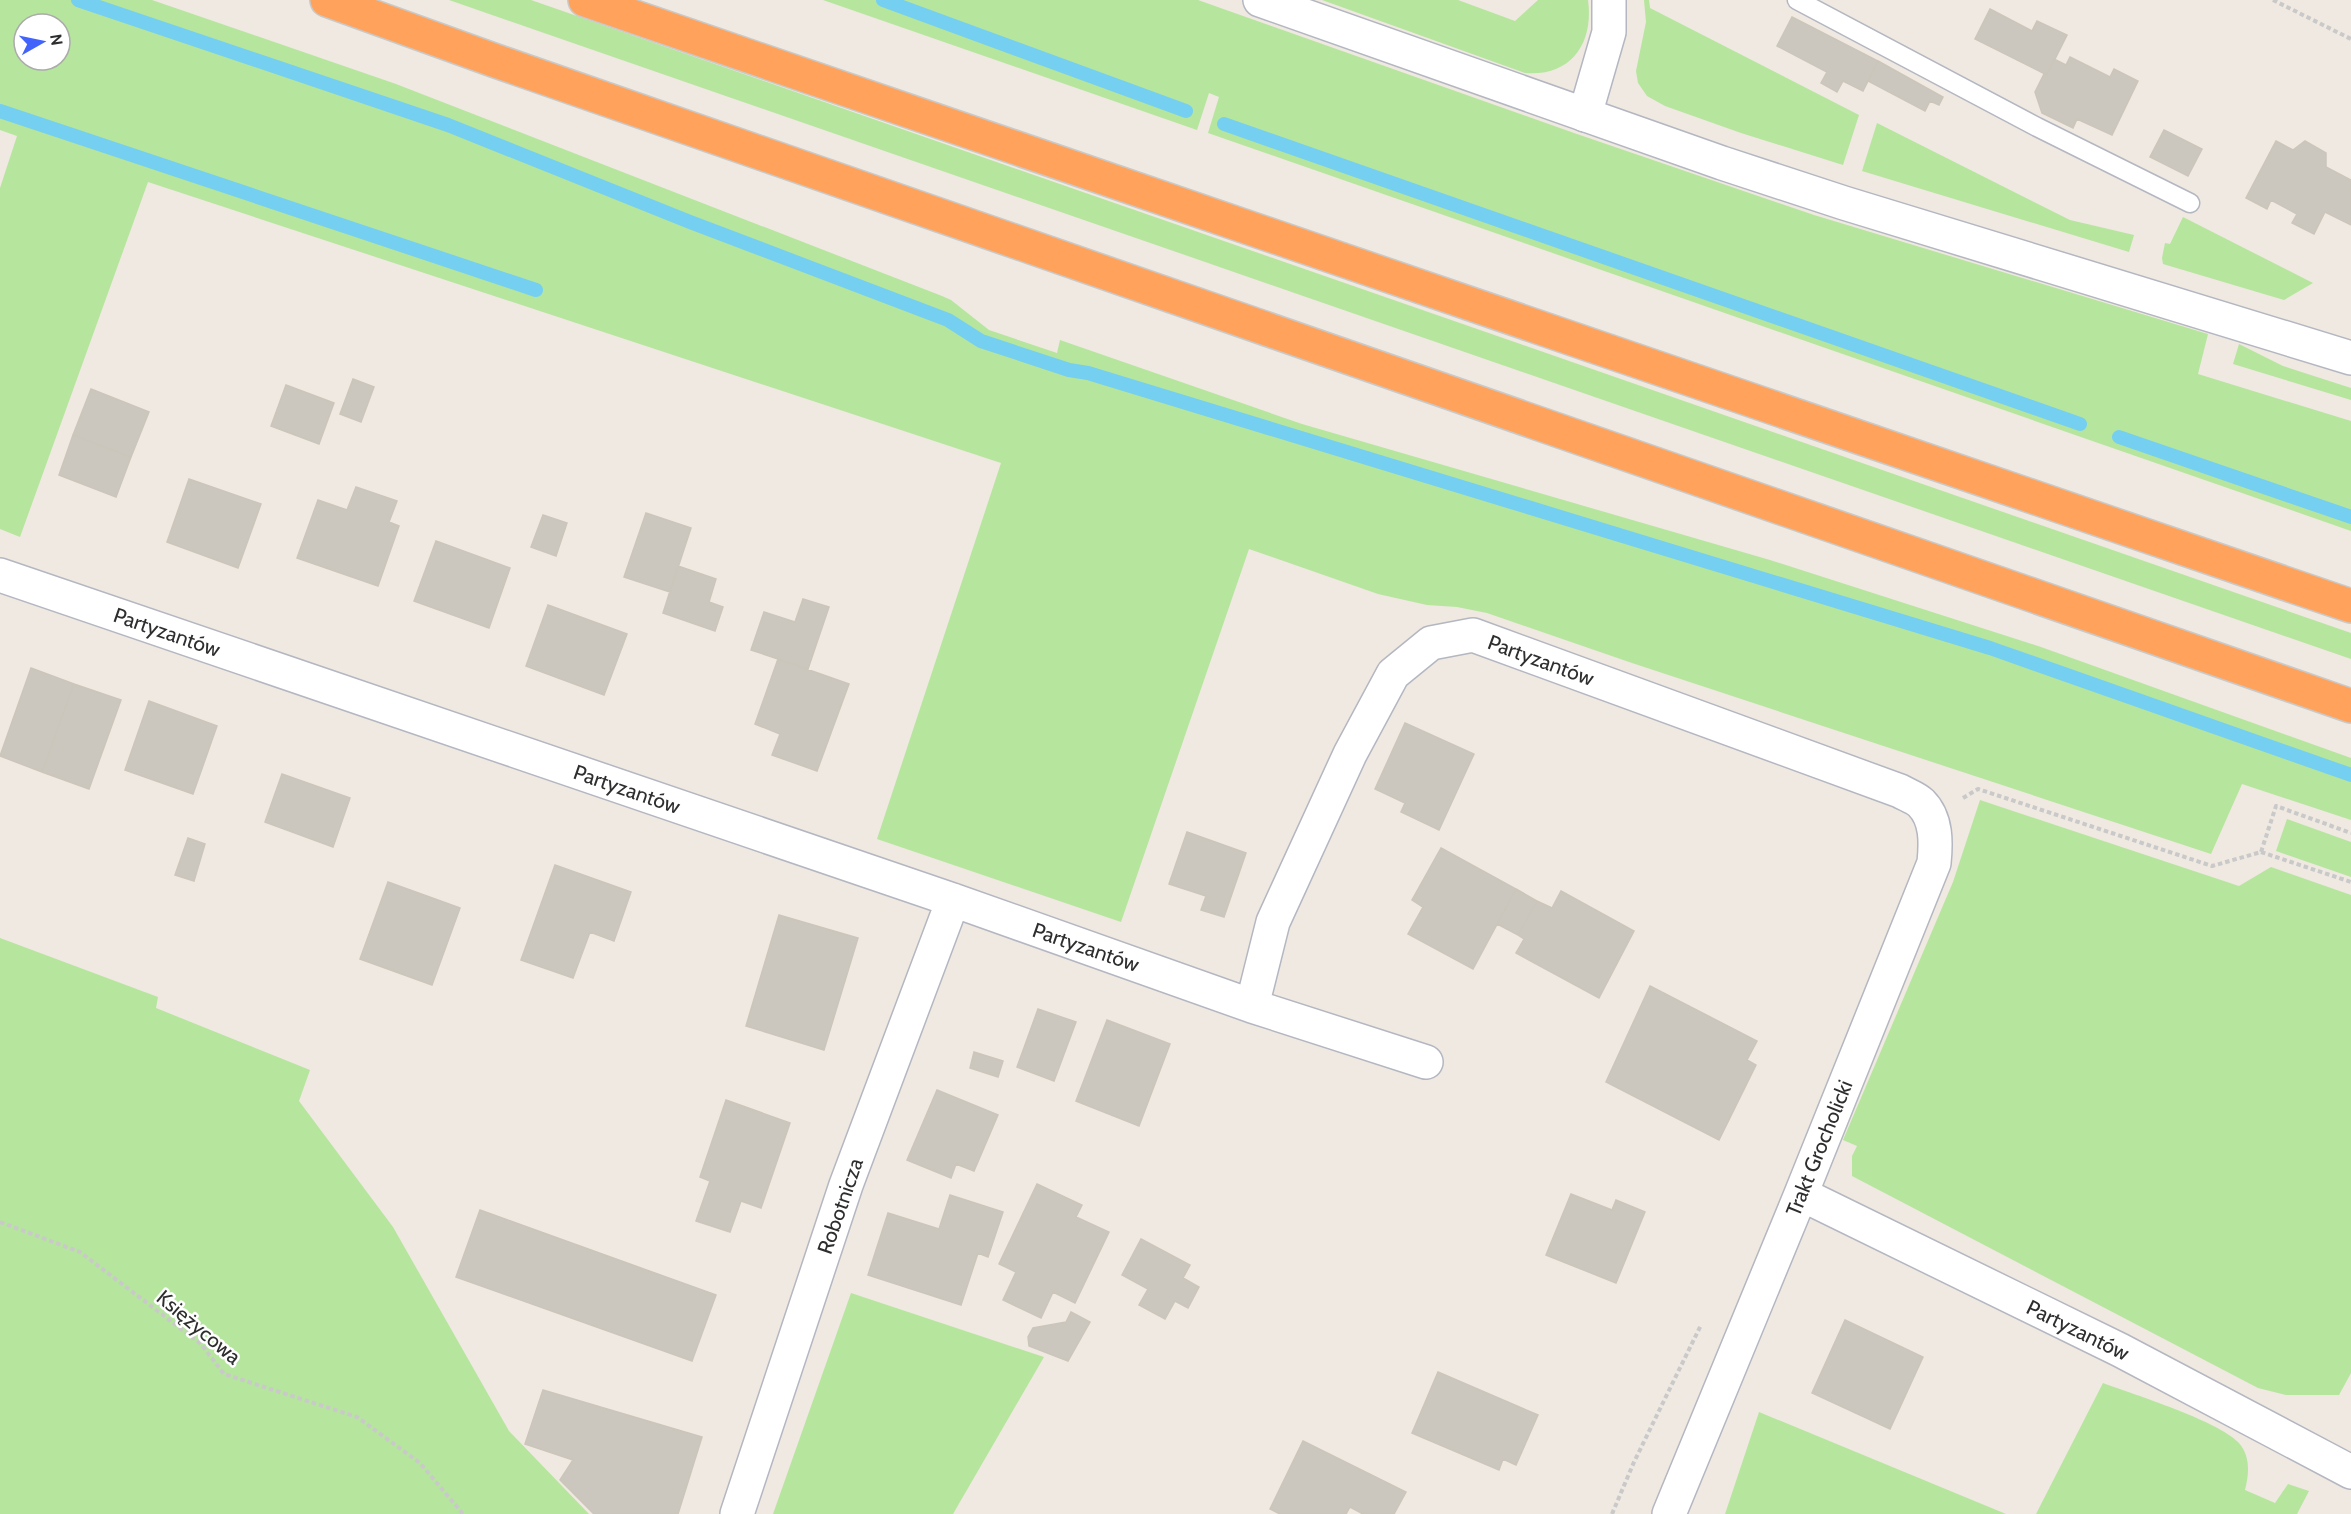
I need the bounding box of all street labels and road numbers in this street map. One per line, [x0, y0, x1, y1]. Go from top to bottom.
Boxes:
street label: Partyzantów [110, 602, 224, 662]
street label: Partyzantów [1484, 629, 1598, 691]
street label: Partyzantów [570, 759, 684, 819]
street label: Partyzantów [1029, 917, 1143, 977]
street label: Trakt Grocholicki [1780, 1076, 1858, 1220]
street label: Robotnicza [812, 1155, 868, 1257]
street label: Księżycowa [152, 1285, 246, 1369]
street label: Partyzantów [2022, 1294, 2134, 1366]

